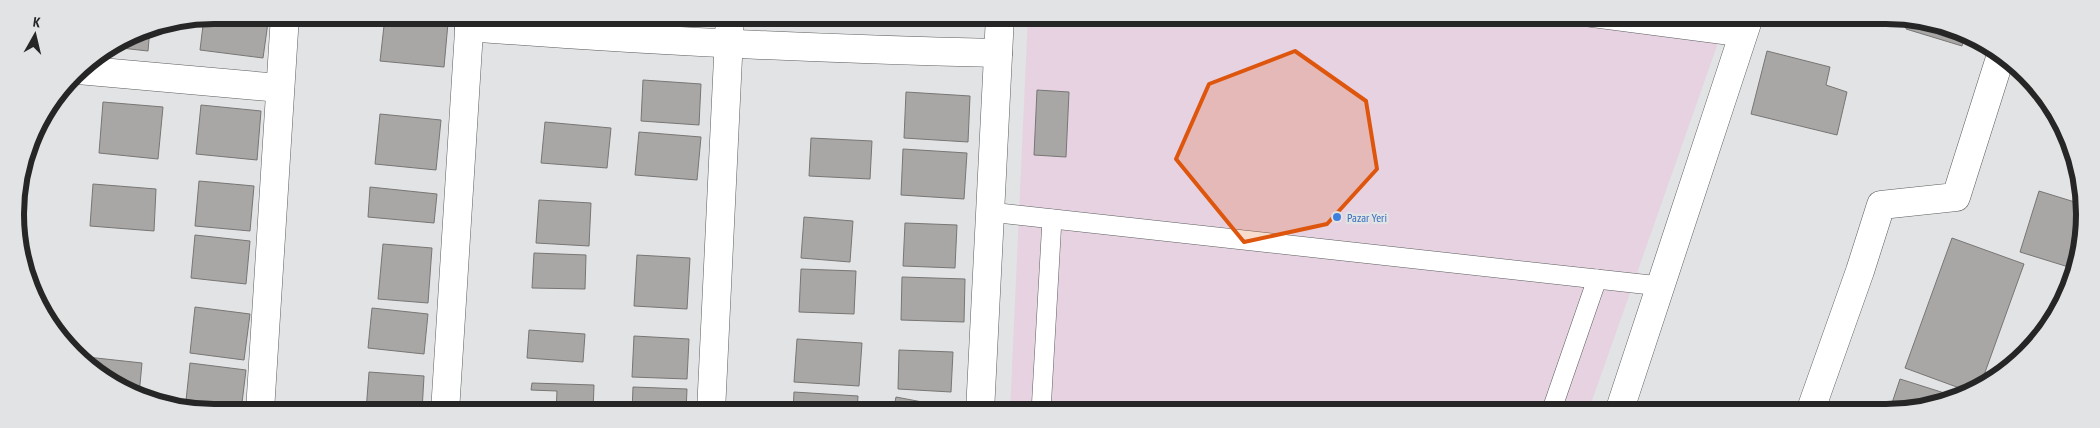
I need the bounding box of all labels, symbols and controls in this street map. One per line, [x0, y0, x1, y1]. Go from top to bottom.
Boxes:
north arrow [10, 10, 60, 60]
text: K [32, 13, 42, 32]
place label: Pazar Yeri [1347, 210, 1387, 225]
marker: Pazar Yeri [1331, 211, 1343, 223]

